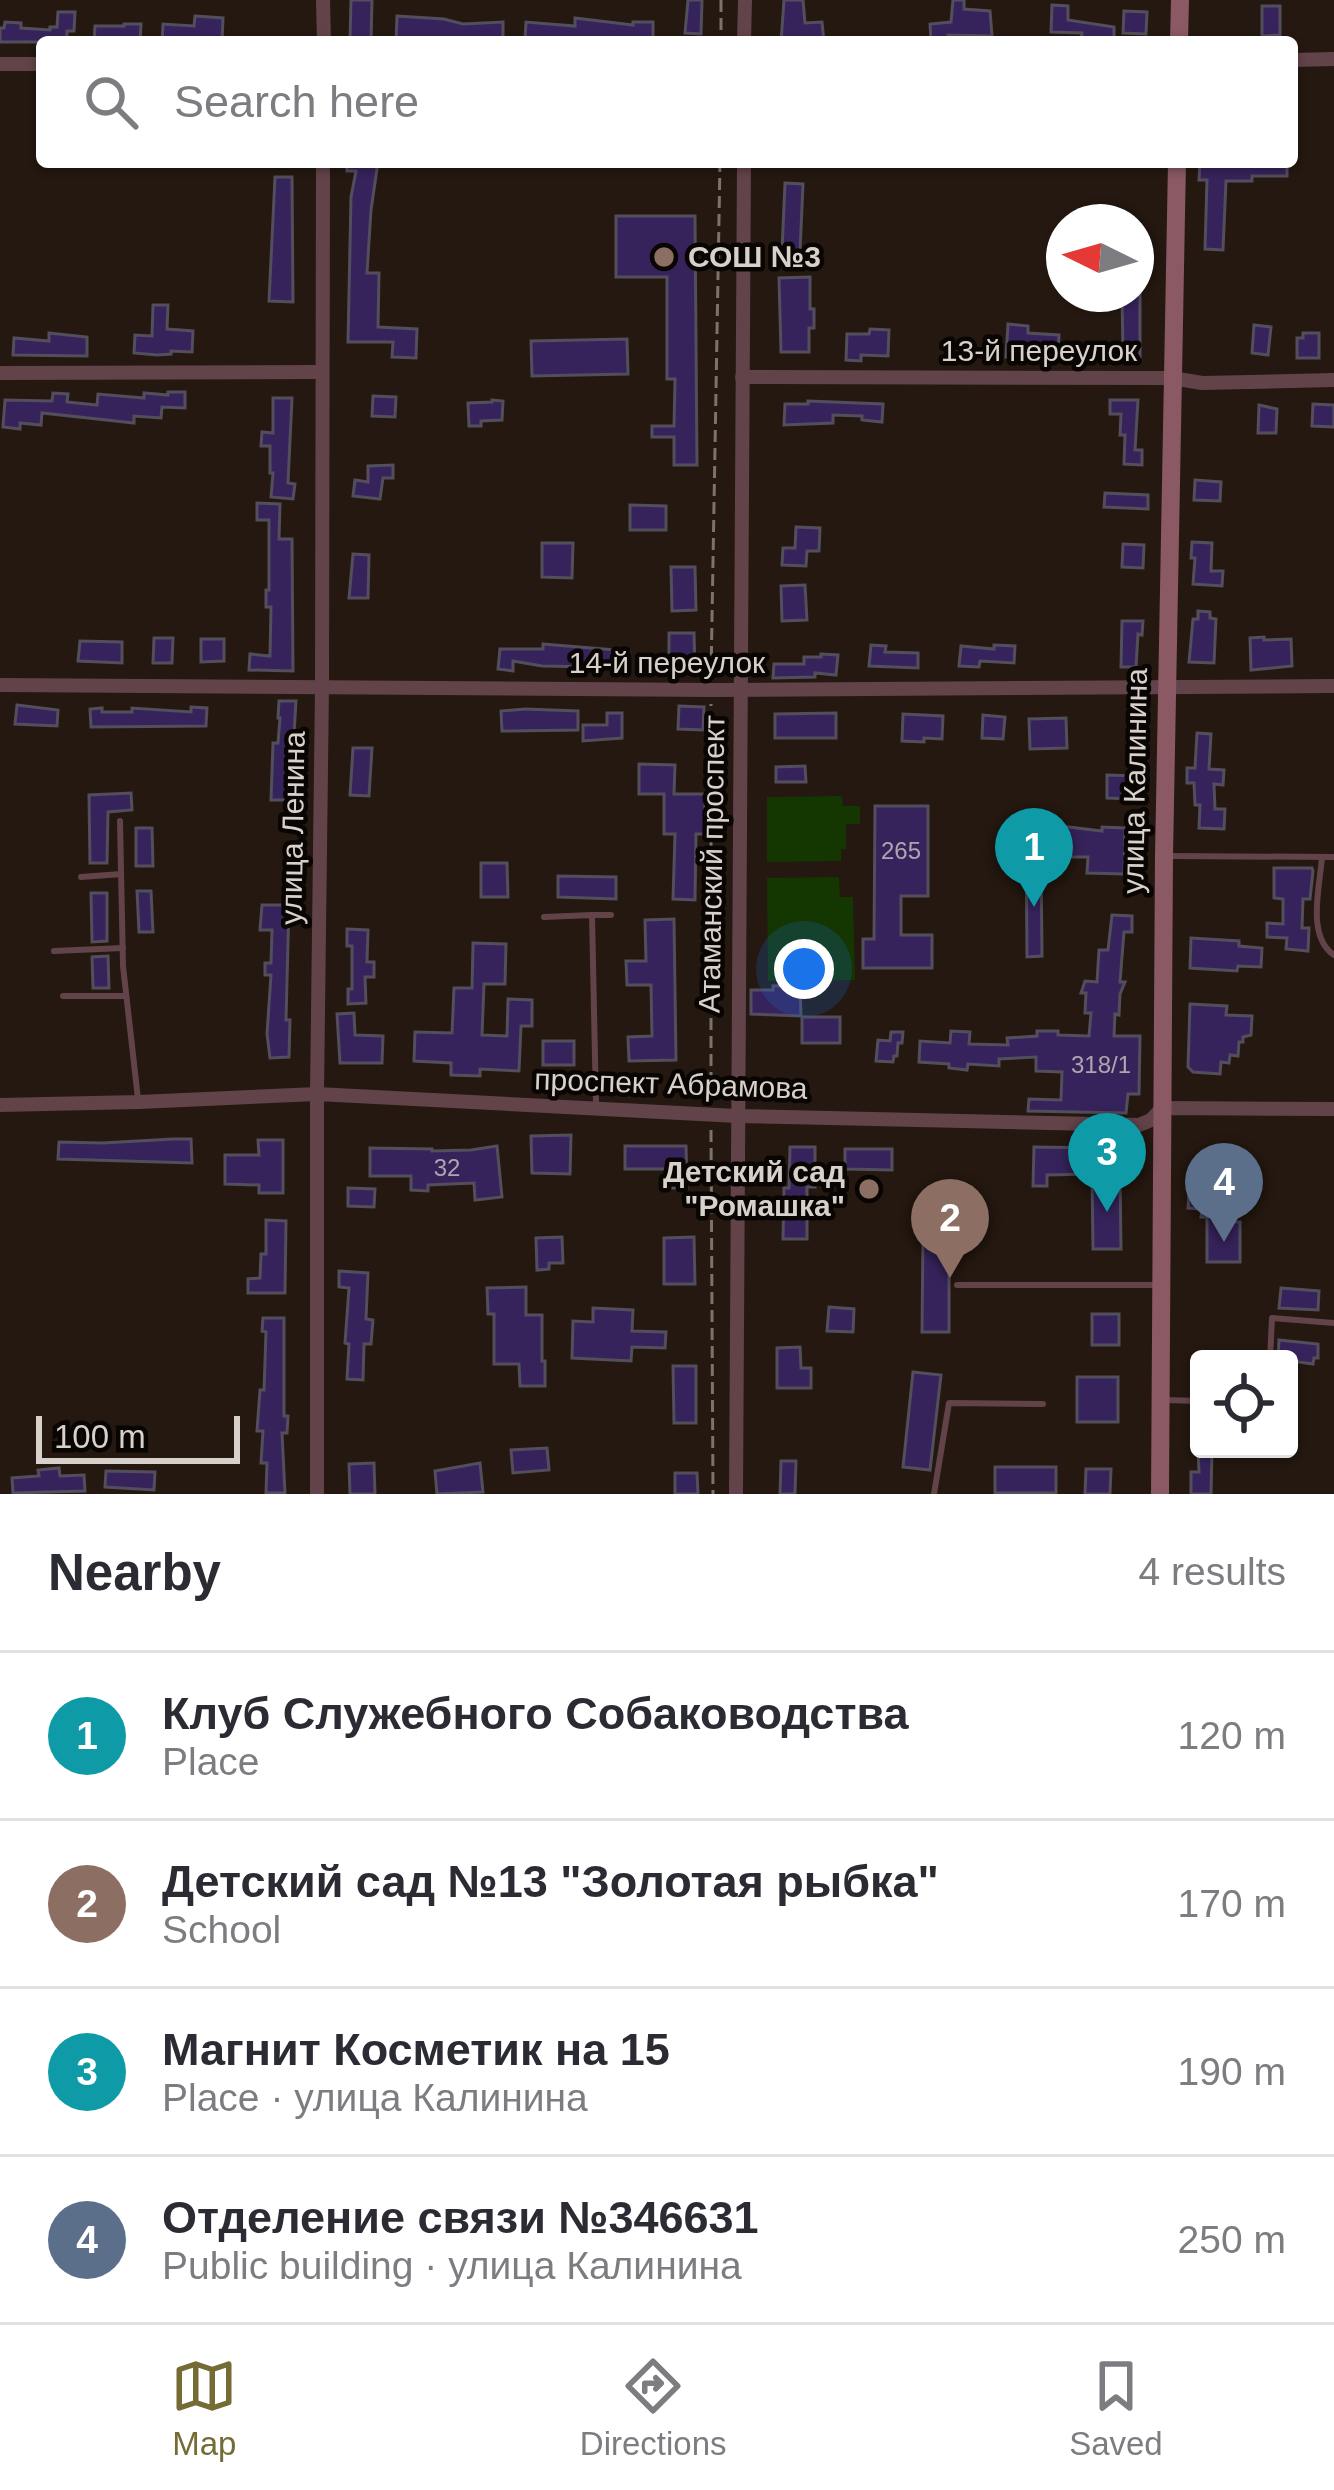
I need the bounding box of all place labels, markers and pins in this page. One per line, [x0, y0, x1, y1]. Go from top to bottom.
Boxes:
place label: СОШ №3 [688, 240, 821, 273]
marker: СОШ №3 [651, 244, 677, 270]
pin: 1 [995, 808, 1073, 907]
pin: 3 [1068, 1113, 1146, 1212]
pin: 4 [1185, 1143, 1263, 1242]
place label: Детский сад "Ромашка" [663, 1155, 845, 1222]
marker: Детский сад "Ромашка" [856, 1176, 882, 1202]
pin: 2 [911, 1179, 989, 1278]

